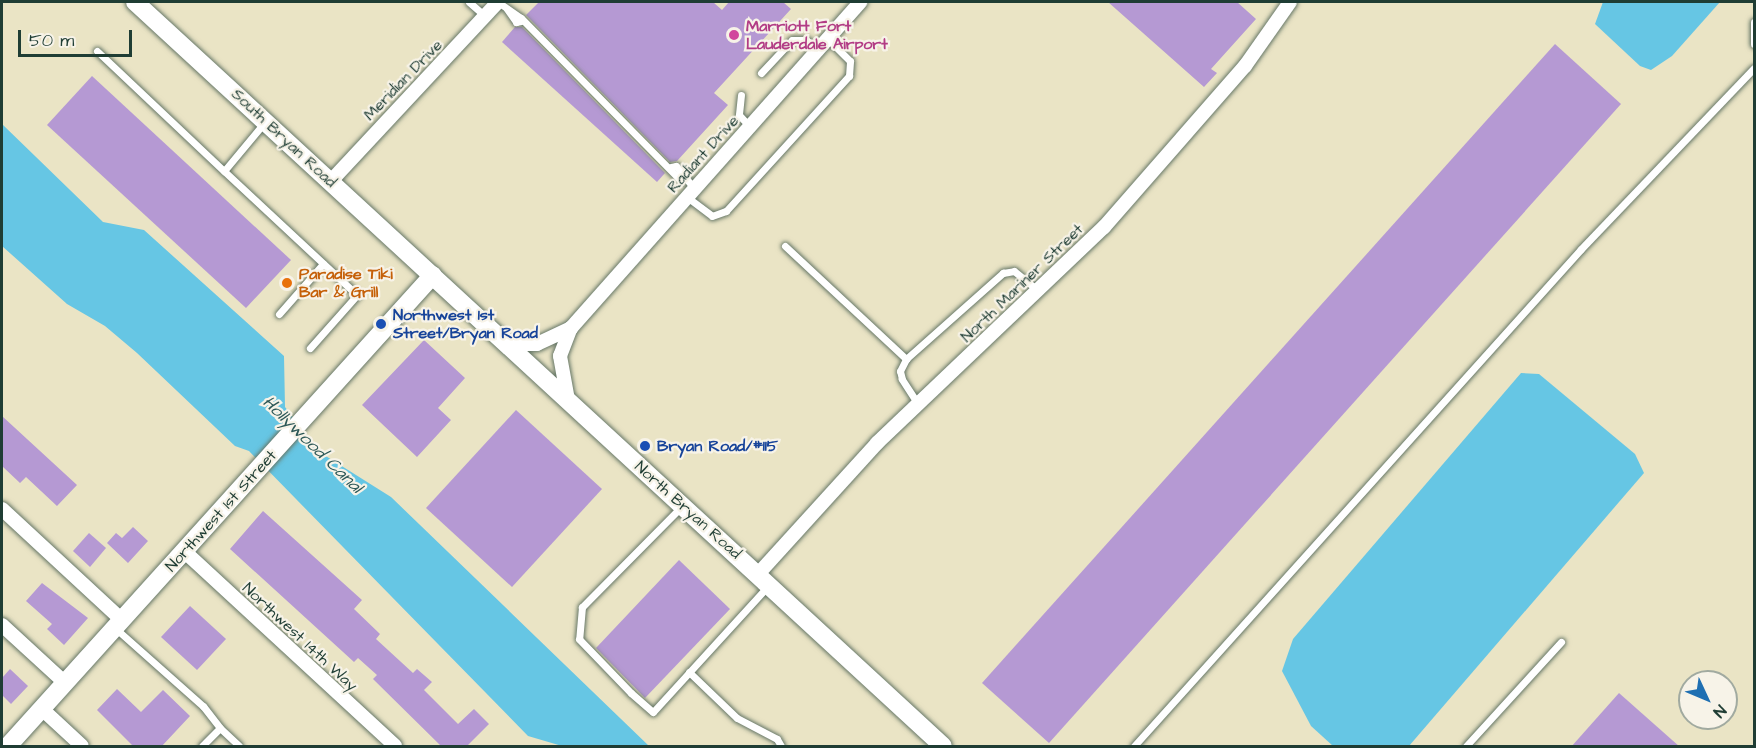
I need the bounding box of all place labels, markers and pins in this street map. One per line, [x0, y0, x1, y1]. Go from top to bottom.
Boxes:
place label: Marriott Fort Lauderdale Airport [746, 16, 888, 54]
marker: Marriott Fort Lauderdale Airport [727, 28, 741, 42]
place label: Paradise Tiki Bar & Grill [299, 264, 393, 302]
marker: Paradise Tiki Bar & Grill [280, 276, 294, 290]
place label: Northwest 1st Street/Bryan Road [393, 305, 538, 343]
marker: Northwest 1st Street/Bryan Road [374, 317, 388, 331]
place label: Bryan Road/#115 [657, 436, 778, 456]
marker: Bryan Road/#115 [638, 439, 652, 453]

